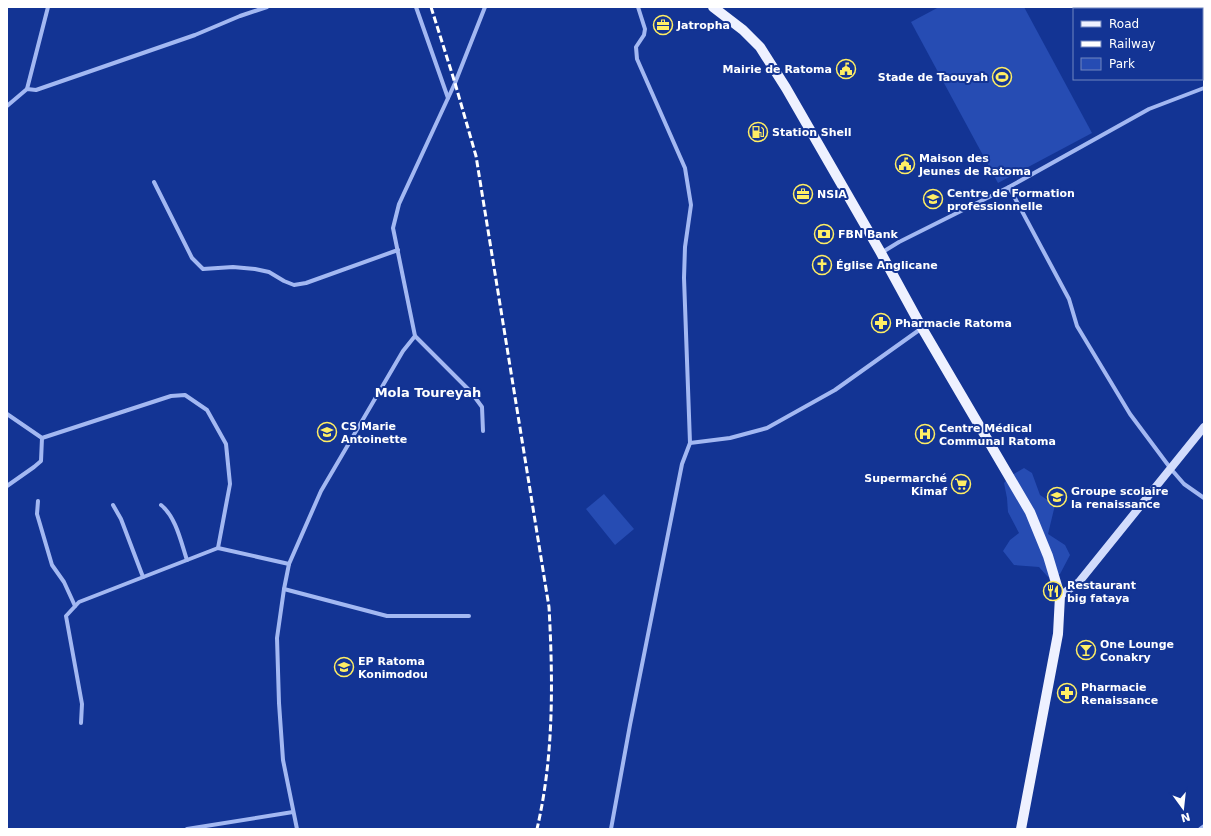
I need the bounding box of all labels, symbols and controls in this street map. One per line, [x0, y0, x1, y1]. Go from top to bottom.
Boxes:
legend [1073, 8, 1203, 80]
office icon: Jatropha [652, 14, 674, 36]
text: Road [1109, 17, 1139, 31]
place label: Jatropha [676, 19, 730, 32]
text: Railway [1109, 37, 1155, 51]
text: Park [1109, 57, 1135, 71]
public building icon: Mairie de Ratoma [835, 58, 857, 80]
place label: Mairie de Ratoma [723, 63, 832, 76]
sports icon: Stade de Taouyah [991, 66, 1013, 88]
place label: Stade de Taouyah [878, 71, 988, 84]
fuel station icon: Station Shell [747, 121, 769, 143]
place label: Station Shell [772, 126, 852, 139]
place label: Maison des Jeunes de Ratoma [918, 152, 1031, 178]
public building icon: Maison des Jeunes de Ratoma [894, 153, 916, 175]
office icon: NSIA [792, 183, 814, 205]
place label: Centre de Formation professionnelle [947, 187, 1075, 213]
place label: NSIA [817, 188, 847, 201]
school or university icon: Centre de Formation professionnelle [922, 188, 944, 210]
bank icon: FBN Bank [813, 223, 835, 245]
place label: FBN Bank [838, 228, 899, 241]
church icon: Église Anglicane [811, 254, 833, 276]
place label: Église Anglicane [836, 259, 938, 272]
pharmacy icon: Pharmacie Ratoma [870, 312, 892, 334]
place label: Pharmacie Ratoma [895, 317, 1012, 330]
district label: Mola Toureyah [375, 385, 481, 400]
place label: CS Marie Antoinette [341, 420, 407, 446]
school or university icon: CS Marie Antoinette [316, 421, 338, 443]
place label: Centre Médical Communal Ratoma [939, 422, 1056, 448]
hospital icon: Centre Médical Communal Ratoma [914, 423, 936, 445]
place label: Supermarché Kimaf [864, 472, 947, 498]
supermarket icon: Supermarché Kimaf [950, 473, 972, 495]
place label: Groupe scolaire la renaissance [1071, 485, 1168, 511]
school or university icon: Groupe scolaire la renaissance [1046, 486, 1068, 508]
place label: Restaurant big fataya [1067, 579, 1136, 605]
restaurant icon: Restaurant big fataya [1042, 580, 1064, 602]
place label: One Lounge Conakry [1100, 638, 1174, 664]
bar icon: One Lounge Conakry [1075, 639, 1097, 661]
place label: EP Ratoma Konimodou [358, 655, 428, 681]
school or university icon: EP Ratoma Konimodou [333, 656, 355, 678]
place label: Pharmacie Renaissance [1081, 681, 1158, 707]
pharmacy icon: Pharmacie Renaissance [1056, 682, 1078, 704]
north arrow [1163, 788, 1203, 828]
text: N [1179, 810, 1192, 825]

